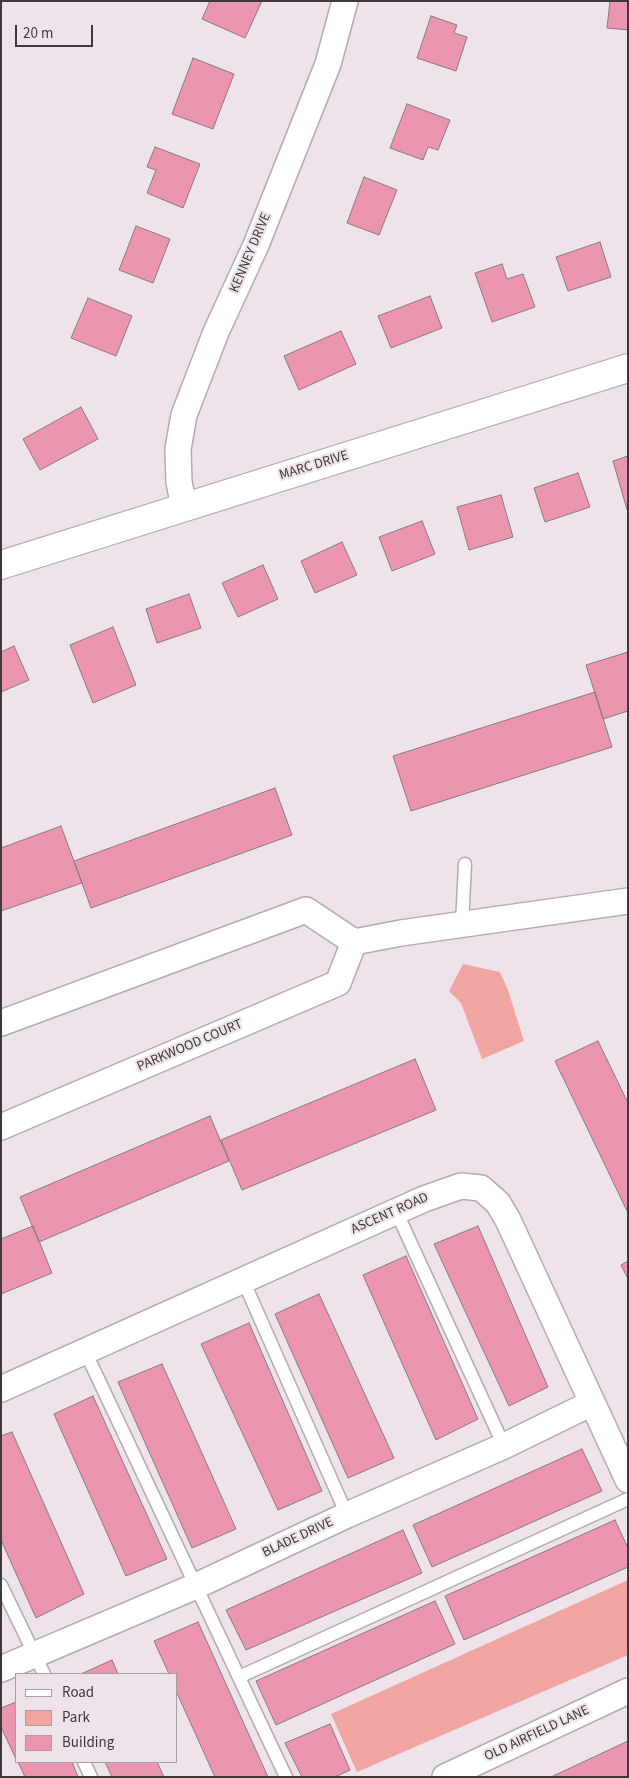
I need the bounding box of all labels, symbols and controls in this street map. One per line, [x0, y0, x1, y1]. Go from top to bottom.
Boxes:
scale bar [18, 15, 95, 47]
text: 20 m [23, 23, 53, 44]
street label: KENNEY DRIVE [227, 210, 275, 296]
street label: MARC DRIVE [277, 448, 351, 484]
street label: PARKWOOD COURT [135, 1016, 245, 1076]
street label: ASCENT ROAD [349, 1189, 431, 1239]
street label: BLADE DRIVE [260, 1514, 336, 1562]
legend [15, 1673, 178, 1763]
text: Road [62, 1682, 94, 1703]
street label: OLD AIRFIELD LANE [482, 1702, 592, 1766]
text: Park [62, 1707, 90, 1728]
text: Building [62, 1732, 114, 1753]

